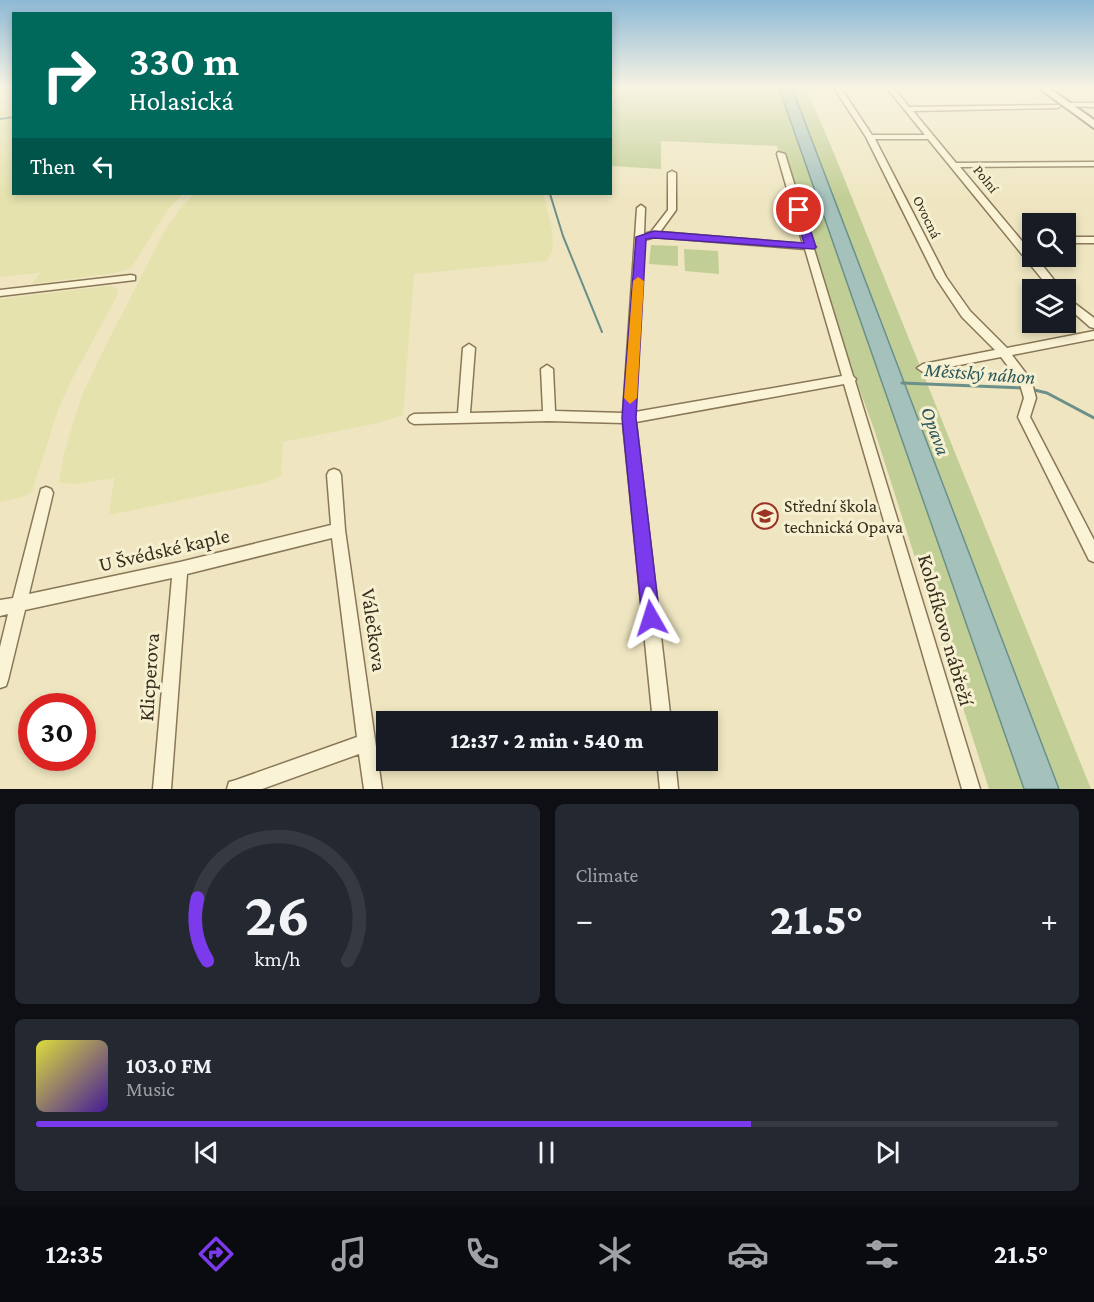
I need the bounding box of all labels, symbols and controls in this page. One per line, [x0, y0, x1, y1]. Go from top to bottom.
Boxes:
icon: right [30, 36, 108, 114]
text: 330 m [129, 37, 239, 84]
text: Holasická [129, 86, 234, 116]
icon: left [87, 150, 120, 183]
text: Then [30, 154, 75, 179]
street label: Polní [970, 162, 1003, 197]
pin [773, 184, 824, 235]
icon: arrive [782, 193, 815, 226]
street label: Ovocná [910, 193, 944, 241]
map controls [1022, 213, 1076, 333]
button: search [1022, 213, 1076, 267]
button: layers [1022, 279, 1076, 333]
water label: Městský náhon [923, 358, 1036, 389]
water label: Opava [916, 404, 955, 459]
place label: Střední škola technická Opava [784, 496, 903, 537]
school or university icon: Střední škola technická Opava [750, 501, 780, 531]
street label: U Švédské kaple [96, 523, 232, 577]
street label: Kolofíkovo nábřeží [913, 552, 980, 710]
position arrow [619, 586, 683, 650]
street label: Válečkova [356, 587, 392, 673]
street label: Klicperova [134, 632, 164, 722]
speed limit sign: 30 [18, 693, 96, 771]
text: 12:37 · 2 min · 540 m [450, 728, 644, 753]
text: Climate [576, 864, 638, 886]
text: 26 [244, 879, 310, 948]
text: 21.5° [770, 894, 864, 944]
text: − [576, 901, 593, 938]
text: + [1041, 901, 1058, 938]
text: km/h [254, 947, 301, 971]
text: 103.0 FM [126, 1053, 212, 1078]
text: Music [126, 1078, 175, 1100]
icon: previous [190, 1136, 223, 1169]
icon: pause [530, 1136, 563, 1169]
icon: next [871, 1136, 904, 1169]
icon: directions [195, 1233, 237, 1275]
icon: music [328, 1233, 370, 1275]
icon: phone [461, 1233, 503, 1275]
icon: climate [594, 1233, 636, 1275]
icon: car [727, 1233, 769, 1275]
icon: filters [861, 1233, 903, 1275]
text: 12:35 [46, 1239, 103, 1269]
text: 21.5° [994, 1239, 1048, 1269]

